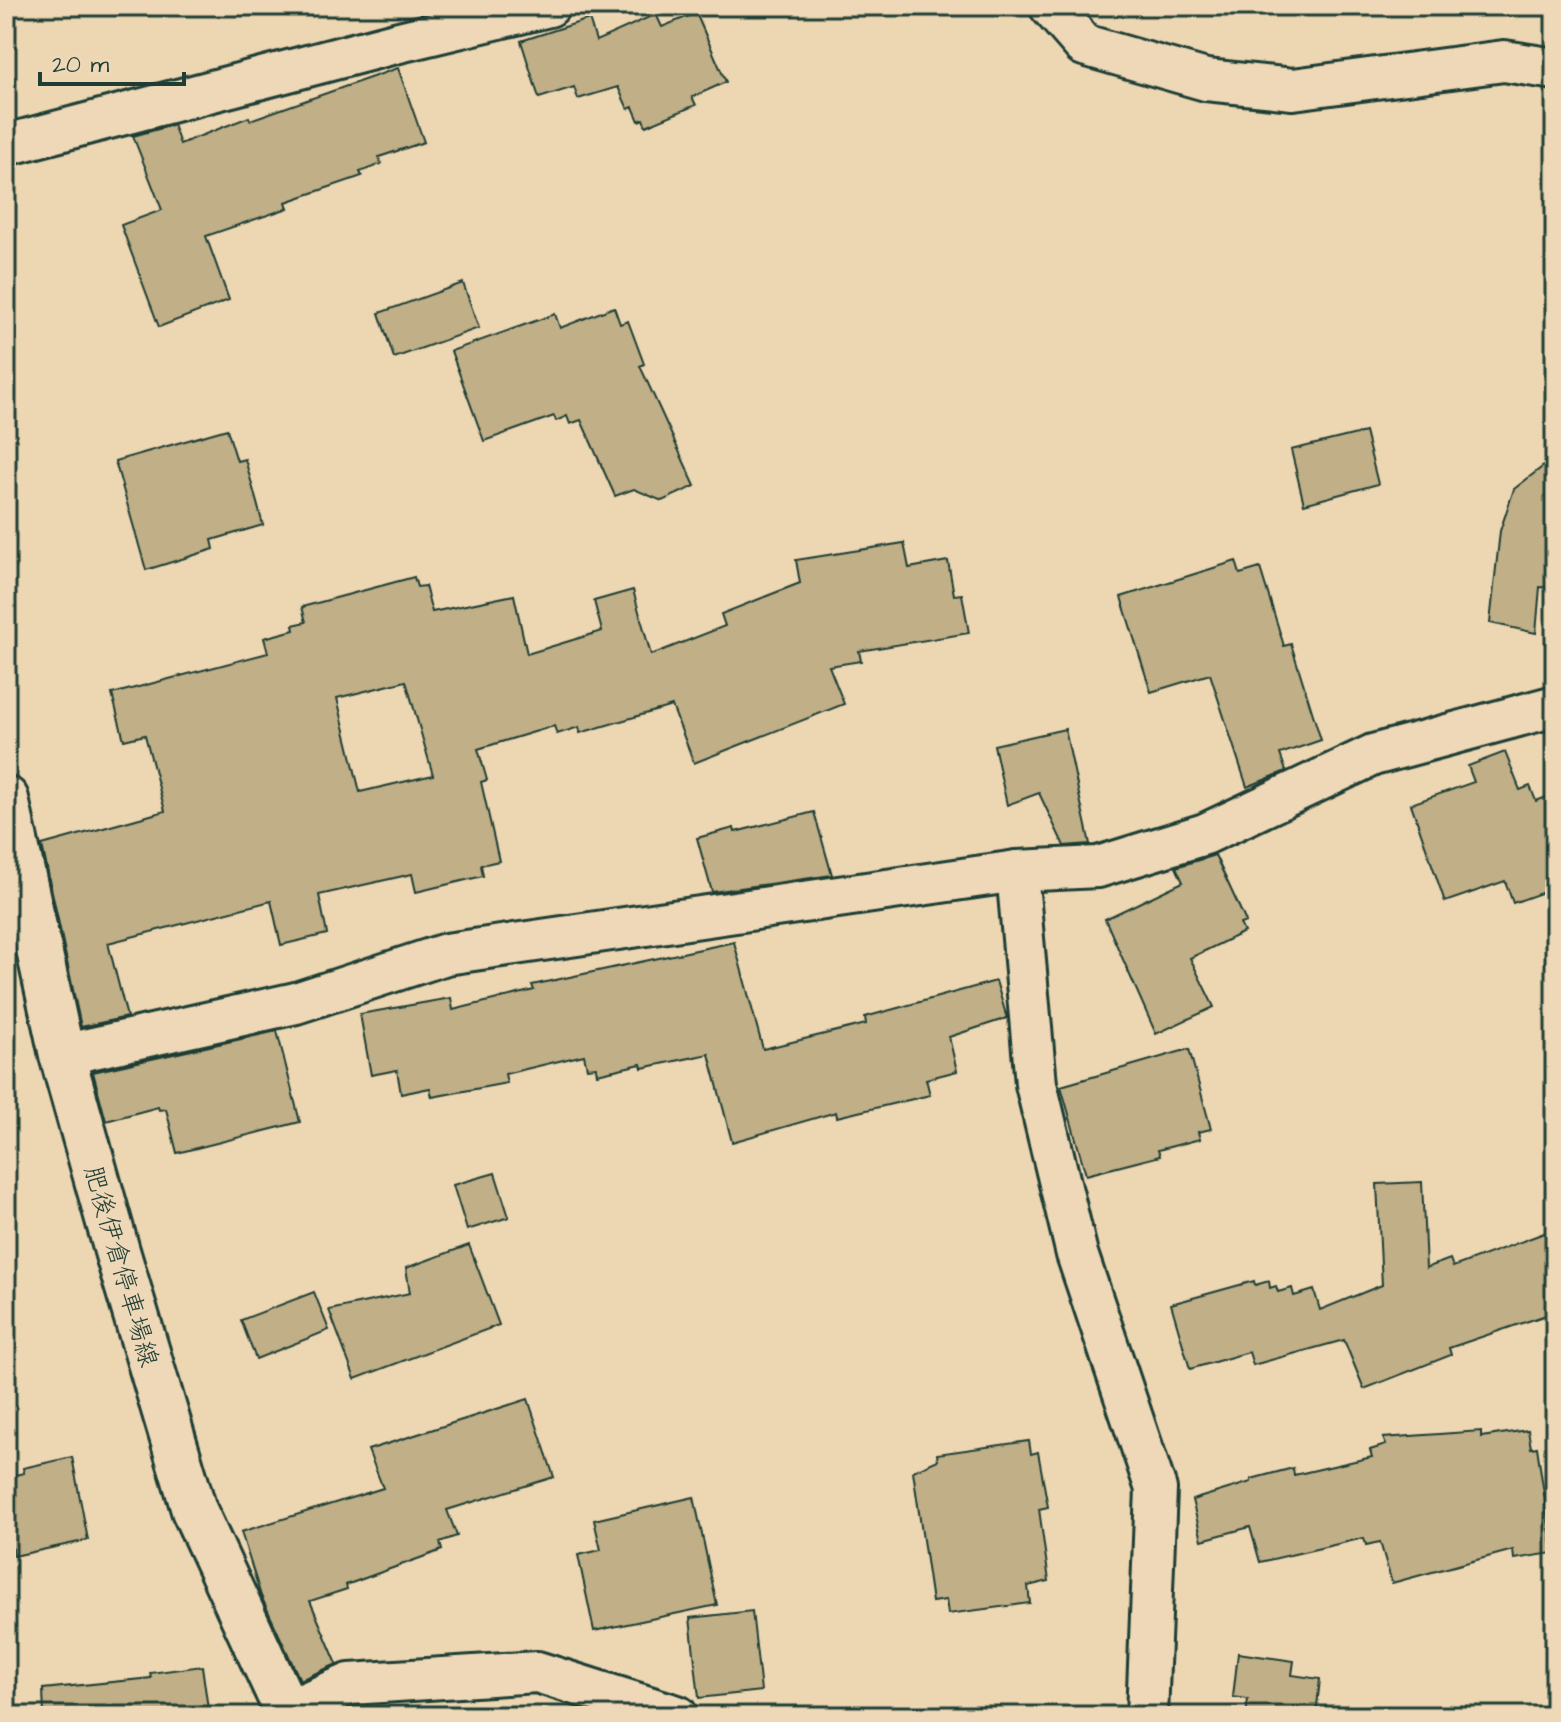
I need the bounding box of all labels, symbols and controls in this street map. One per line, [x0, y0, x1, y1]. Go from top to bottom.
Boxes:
scale bar [40, 36, 184, 86]
text: 20 m [52, 48, 109, 82]
street label: 肥後伊倉停車場線 [75, 1161, 167, 1371]

